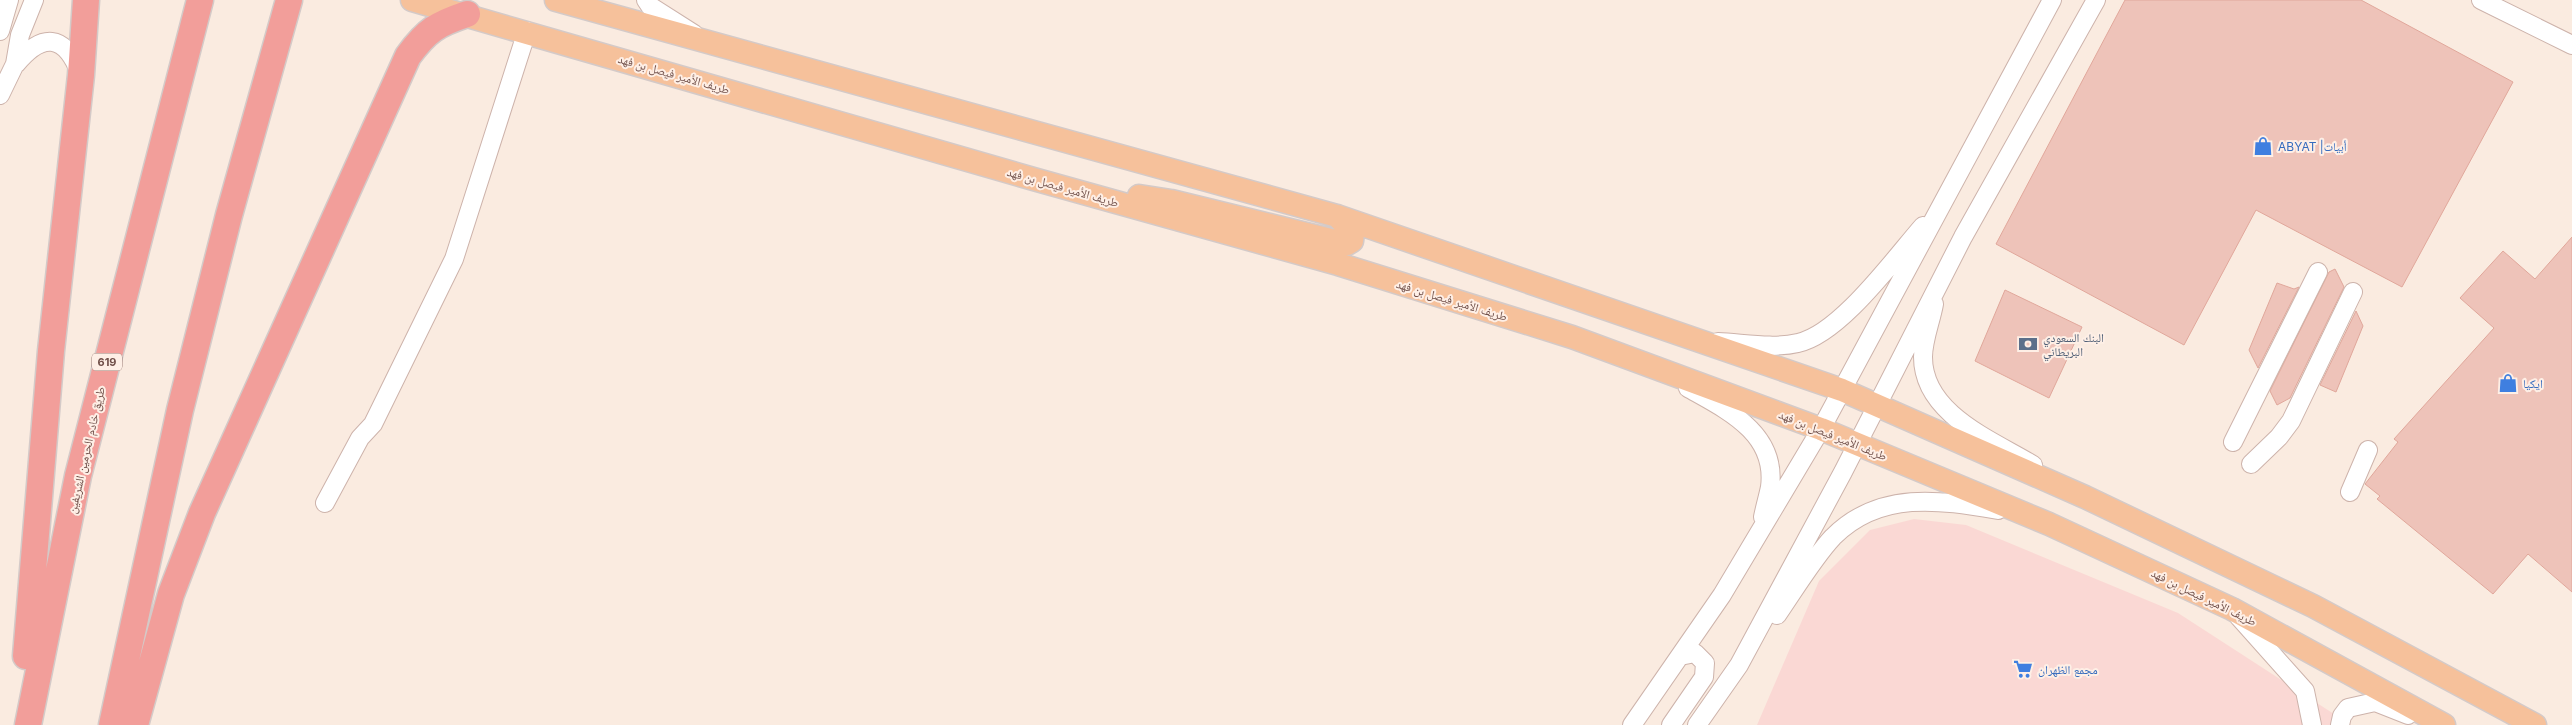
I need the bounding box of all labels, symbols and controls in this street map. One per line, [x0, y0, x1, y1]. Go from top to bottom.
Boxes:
street label: طريف الأمير فيصل بن فهد [616, 51, 732, 97]
shop icon: ABYAT |أبيات [2252, 135, 2274, 157]
place label: ABYAT |أبيات [2278, 139, 2347, 154]
street label: طريف الأمير فيصل بن فهد [1005, 164, 1121, 210]
street label: طريف الأمير فيصل بن فهد [1395, 276, 1509, 324]
place label: البنك السعودي البريطاني [2043, 330, 2104, 362]
bank icon: البنك السعودي البريطاني [2017, 333, 2039, 355]
road number: 619 [92, 354, 122, 371]
shop icon: ايكيا [2497, 372, 2519, 394]
place label: ايكيا [2523, 376, 2543, 391]
street label: طريق خادم الحرمين الشريفين [64, 385, 109, 515]
street label: طريف الأمير فيصل بن فهد [1777, 406, 1889, 464]
street label: طريف الأمير فيصل بن فهد [2149, 565, 2259, 629]
supermarket icon: مجمع الظهران [2012, 658, 2034, 680]
place label: مجمع الظهران [2038, 662, 2098, 677]

